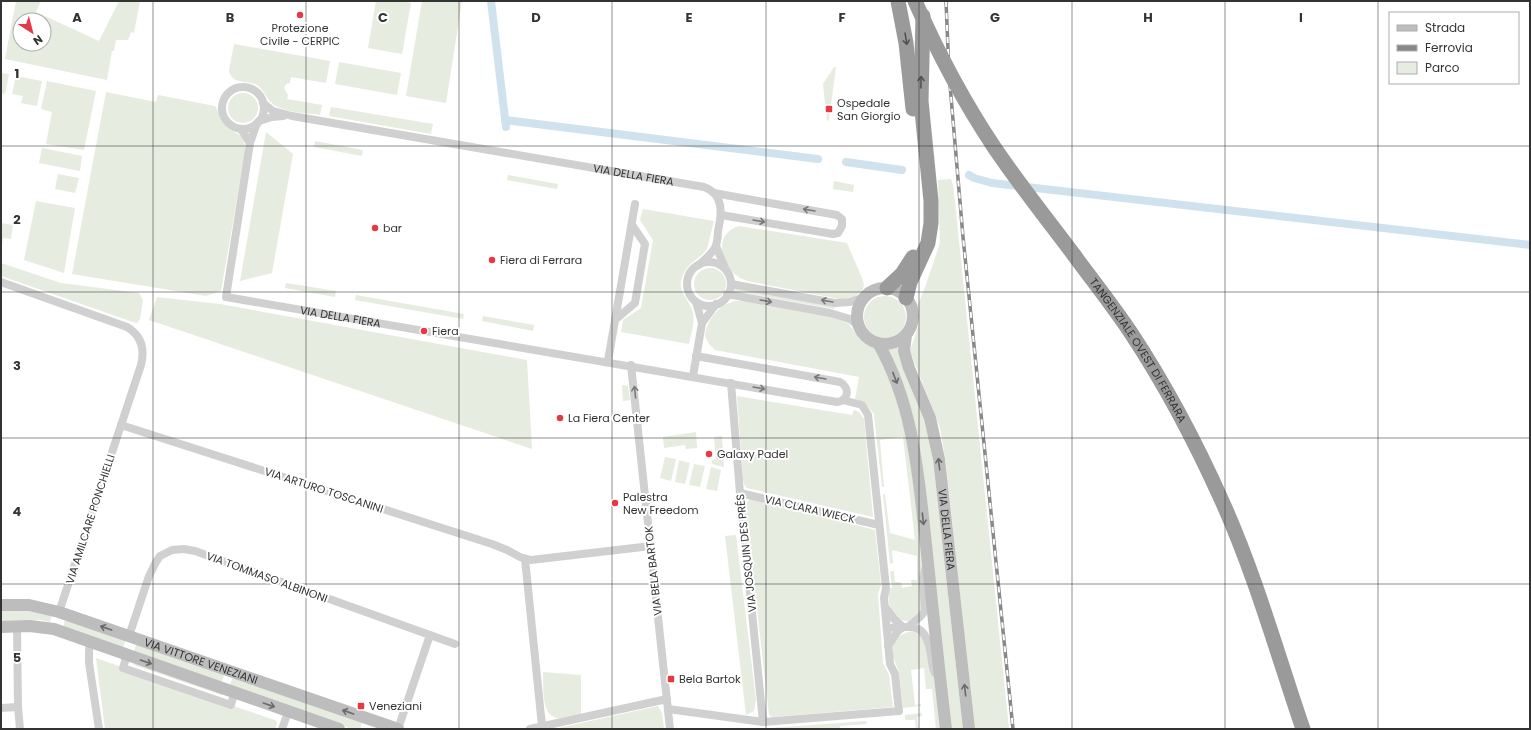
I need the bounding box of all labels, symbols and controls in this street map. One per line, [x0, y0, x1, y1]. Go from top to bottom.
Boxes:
text: A [72, 8, 82, 27]
text: B [226, 8, 235, 27]
text: C [378, 8, 388, 27]
text: D [531, 8, 541, 27]
text: E [685, 8, 693, 27]
text: F [838, 8, 846, 27]
text: G [990, 8, 1000, 27]
text: H [1143, 8, 1153, 27]
text: I [1299, 8, 1303, 27]
marker: Protezione Civile - CERPIC [295, 10, 305, 20]
north arrow [12, 12, 52, 52]
legend [1389, 12, 1519, 84]
text: Strada [1425, 19, 1465, 36]
place label: Protezione Civile - CERPIC [260, 20, 340, 49]
text: N [30, 31, 46, 49]
one-way arrow [902, 32, 910, 45]
text: Ferrovia [1425, 39, 1473, 56]
text: Parco [1425, 59, 1460, 76]
text: 1 [15, 64, 19, 83]
one-way arrow [918, 76, 925, 89]
place label: Ospedale San Giorgio [837, 95, 900, 124]
marker: Ospedale San Giorgio [824, 104, 834, 114]
street label: VIA DELLA FIERA [592, 160, 676, 190]
one-way arrow [803, 206, 816, 214]
text: 2 [13, 210, 21, 229]
one-way arrow [752, 217, 765, 225]
place label: bar [383, 220, 402, 236]
marker: bar [370, 223, 380, 233]
place label: Fiera di Ferrara [500, 252, 582, 268]
marker: Fiera di Ferrara [487, 255, 497, 265]
street label: TANGENZIALE OVEST DI FERRARA [1086, 275, 1191, 426]
one-way arrow [759, 297, 772, 305]
one-way arrow [821, 297, 834, 305]
street label: VIA DELLA FIERA [299, 302, 383, 332]
place label: Fiera [432, 323, 459, 339]
marker: Fiera [419, 326, 429, 336]
text: 3 [13, 356, 21, 375]
one-way arrow [892, 372, 900, 384]
one-way arrow [814, 374, 827, 382]
one-way arrow [752, 384, 765, 392]
one-way arrow [631, 386, 638, 399]
place label: La Fiera Center [568, 410, 650, 426]
marker: La Fiera Center [555, 413, 565, 423]
place label: Galaxy Padel [717, 446, 788, 462]
marker: Galaxy Padel [704, 449, 714, 459]
street label: VIA AMILCARE PONCHIELLI [61, 452, 119, 586]
one-way arrow [935, 458, 943, 471]
street label: VIA ARTURO TOSCANINI [263, 463, 385, 517]
street label: VIA DELLA FIERA [934, 488, 959, 572]
place label: Palestra New Freedom [623, 489, 699, 518]
street label: VIA CLARA WIECK [763, 491, 857, 527]
street label: VIA JOSQUIN DES PRÉS [732, 493, 760, 613]
marker: Palestra New Freedom [610, 498, 620, 508]
text: 4 [13, 502, 22, 521]
one-way arrow [919, 512, 927, 525]
street label: VIA BELA BARTOK [640, 525, 666, 617]
street label: VIA TOMMASO ALBINONI [204, 548, 330, 606]
one-way arrow [100, 624, 112, 632]
street label: VIA VITTORE VENEZIANI [142, 634, 260, 688]
text: 5 [13, 648, 21, 667]
one-way arrow [139, 659, 152, 666]
place label: Bela Bartok [679, 671, 741, 687]
marker: Bela Bartok [666, 674, 676, 684]
one-way arrow [961, 684, 968, 697]
place label: Veneziani [369, 698, 422, 714]
marker: Veneziani [356, 701, 366, 711]
one-way arrow [262, 702, 275, 709]
one-way arrow [342, 707, 354, 715]

